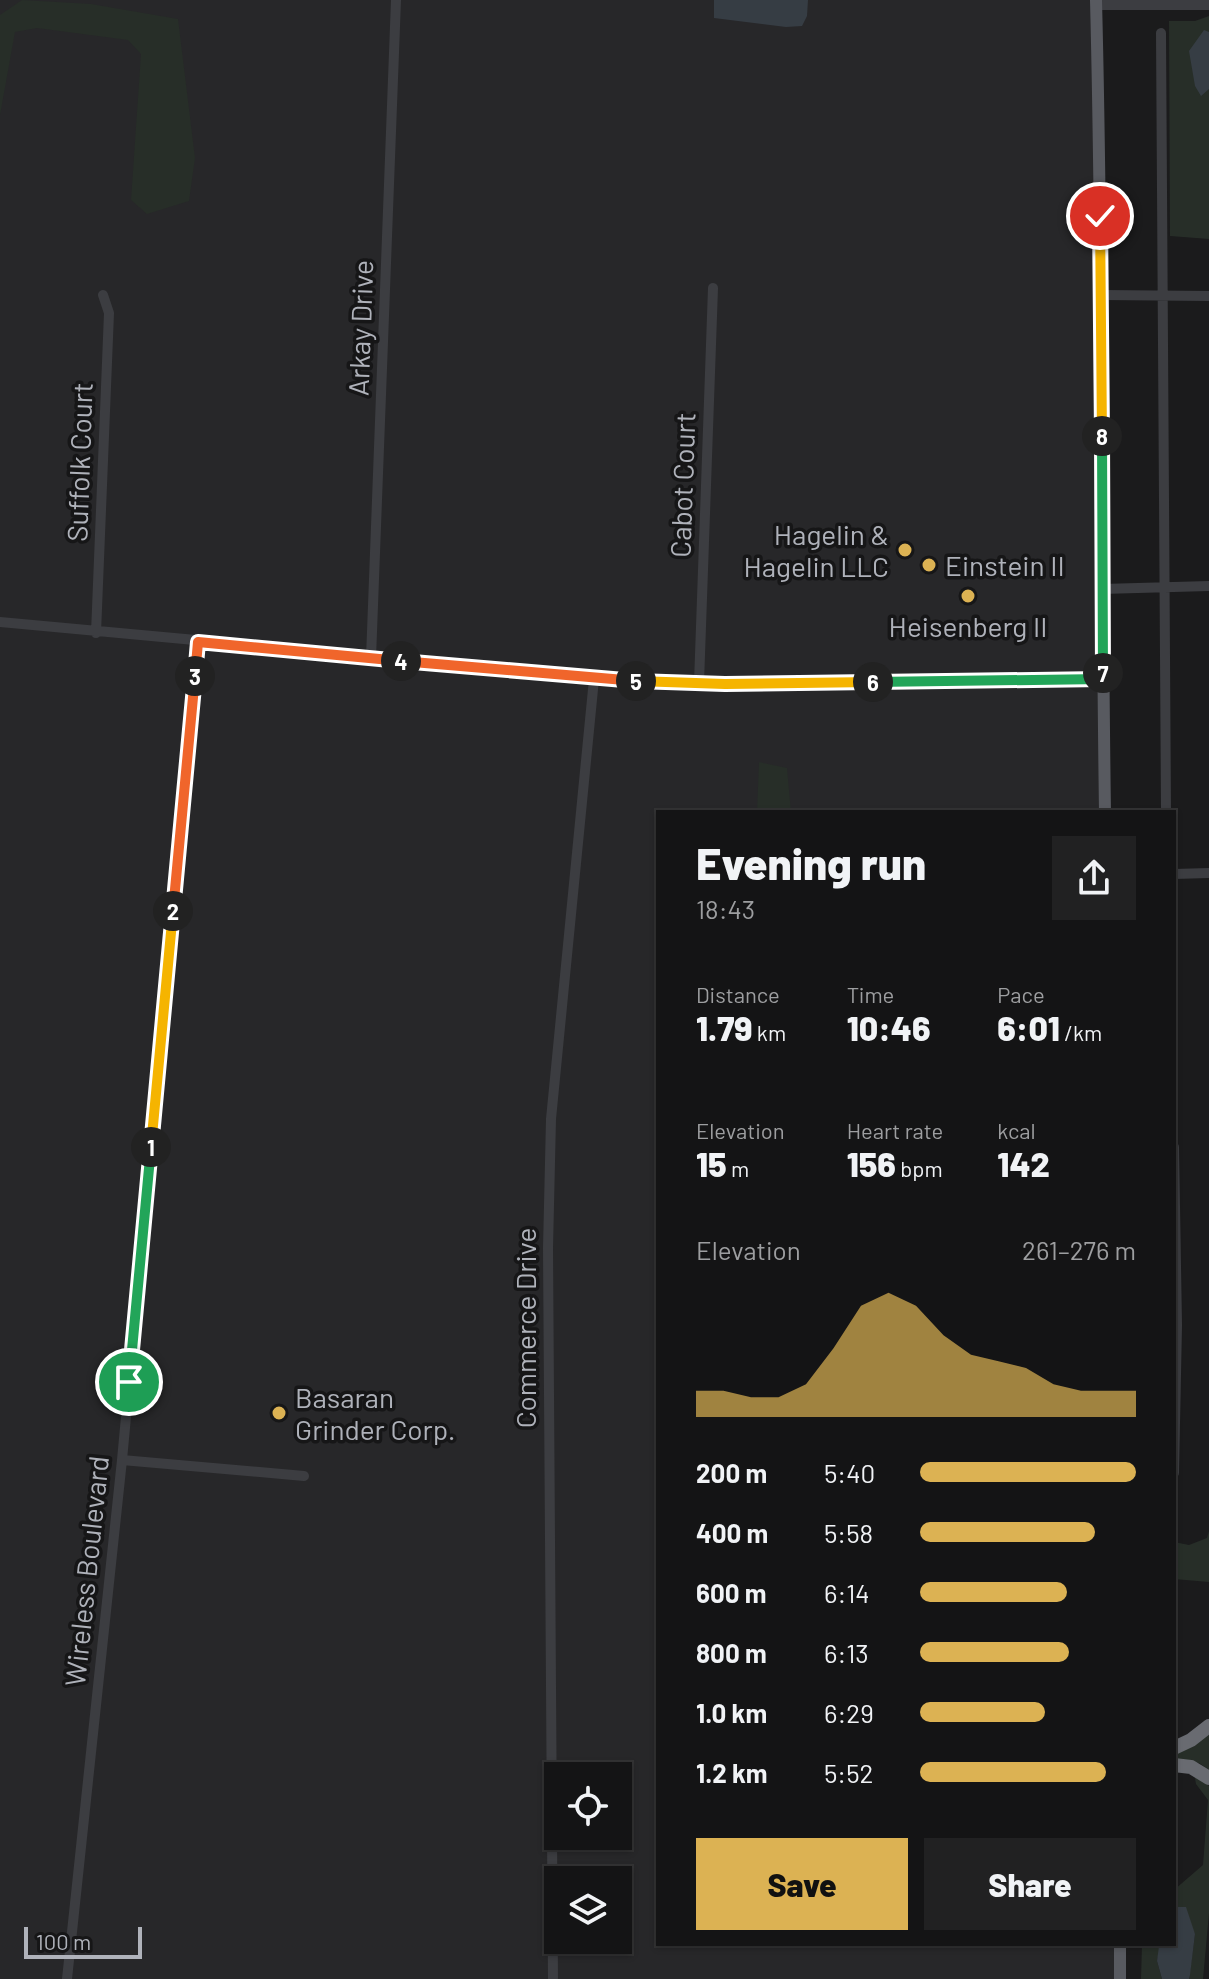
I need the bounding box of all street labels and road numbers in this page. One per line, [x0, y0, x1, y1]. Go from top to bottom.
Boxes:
street label: Arkay Drive [341, 259, 379, 397]
street label: Suffolk Court [59, 382, 99, 542]
street label: Cabot Court [662, 412, 702, 558]
street label: Commerce Drive [508, 1228, 542, 1428]
street label: Wireless Boulevard [57, 1454, 115, 1688]

